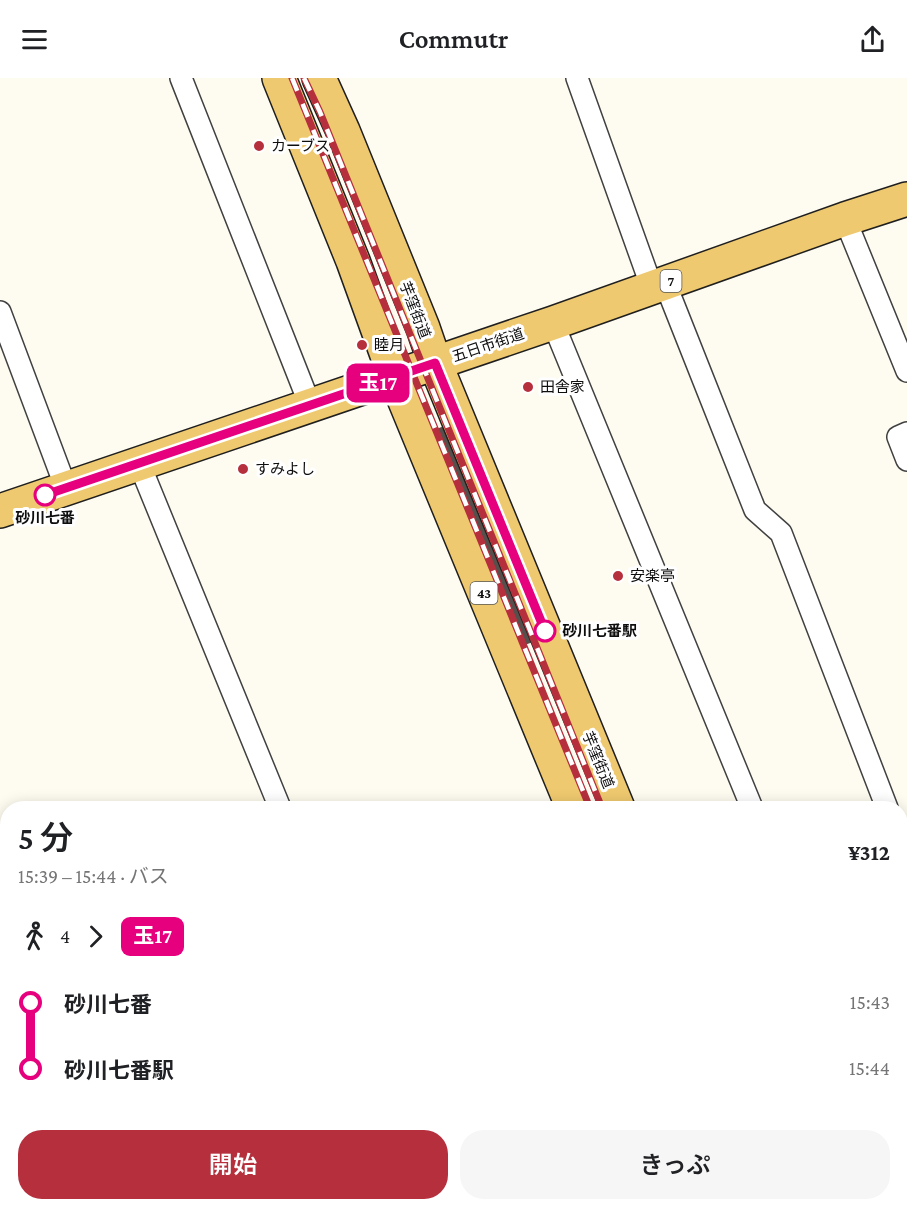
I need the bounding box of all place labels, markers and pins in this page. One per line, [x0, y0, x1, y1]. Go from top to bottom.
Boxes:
place label: カーブス [271, 138, 330, 154]
marker: カーブス [252, 139, 266, 153]
place label: 睦月 [374, 337, 404, 353]
marker: 睦月 [355, 338, 369, 352]
place label: 田舎家 [540, 379, 585, 395]
marker: 田舎家 [521, 380, 535, 394]
place label: すみよし [255, 461, 315, 477]
marker: すみよし [236, 462, 250, 476]
marker: 砂川七番 [34, 484, 56, 506]
place label: 砂川七番 [15, 510, 75, 526]
place label: 安楽亭 [630, 568, 675, 584]
marker: 安楽亭 [611, 569, 625, 583]
marker: 砂川七番駅 [534, 620, 556, 642]
place label: 砂川七番駅 [562, 623, 637, 639]

